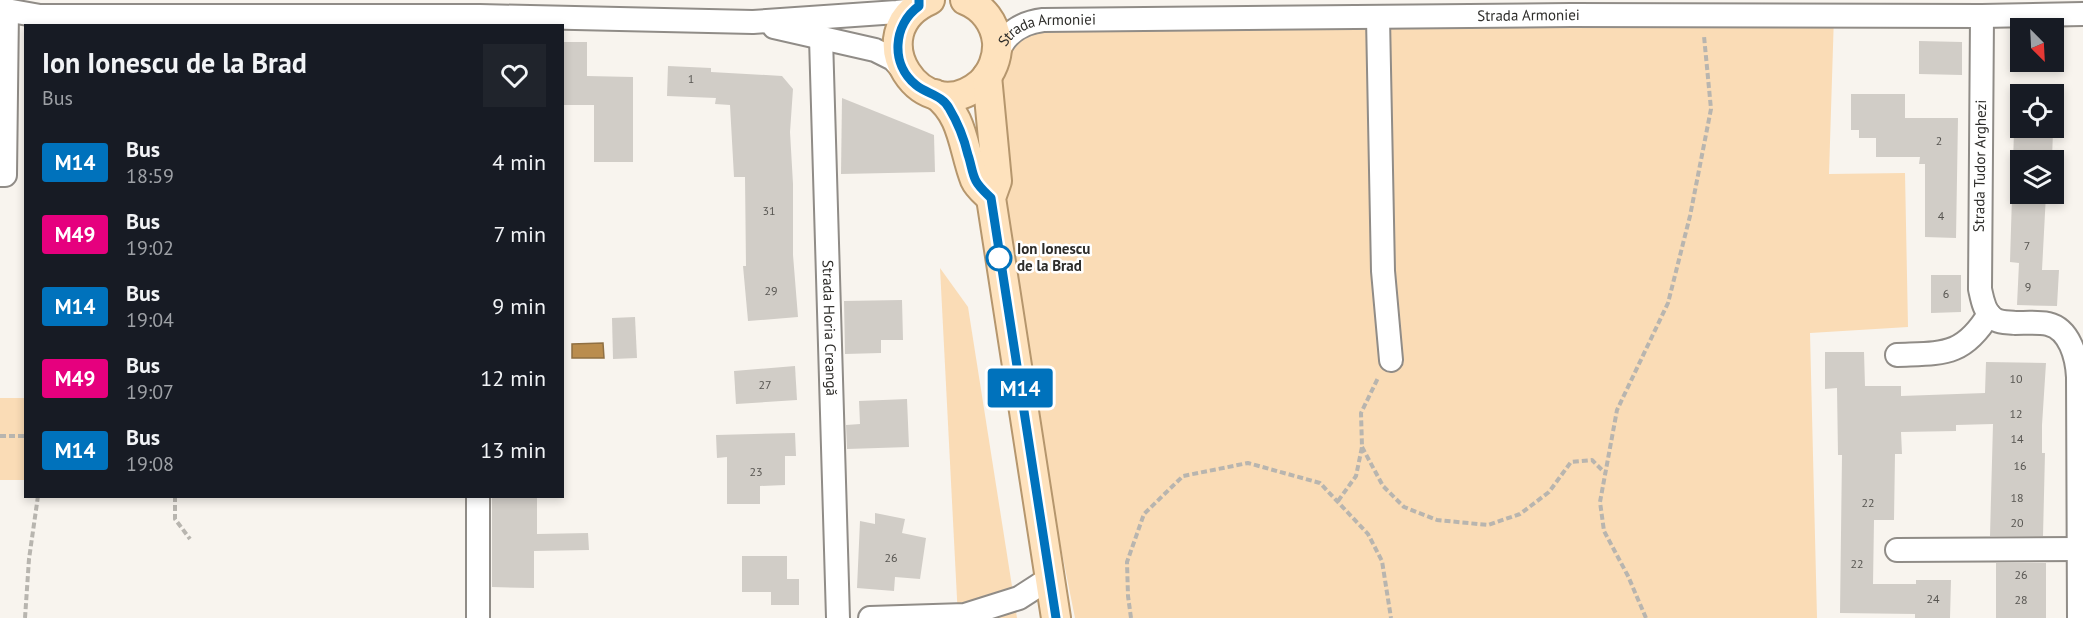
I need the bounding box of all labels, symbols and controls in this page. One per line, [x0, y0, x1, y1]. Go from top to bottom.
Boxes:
street label: Strada Armoniei [1477, 5, 1580, 25]
street label: Strada Armoniei [994, 9, 1096, 50]
north arrow [2010, 18, 2064, 72]
map controls [2010, 18, 2064, 204]
text: Ion Ionescu de la Brad [42, 44, 307, 81]
button: heart [483, 44, 546, 107]
house number: 1 [688, 71, 694, 86]
button: locate [2010, 84, 2064, 138]
text: Bus [42, 85, 73, 111]
street label: Strada Tudor Arghezi [1969, 100, 1990, 232]
house number: 2 [1936, 133, 1942, 148]
text: Bus [126, 135, 160, 163]
text: 4 min [492, 148, 546, 176]
text: M14 [55, 149, 95, 176]
button: layers [2010, 150, 2064, 204]
text: 18:59 [126, 163, 174, 189]
house number: 31 [762, 203, 776, 218]
text: Bus [126, 207, 160, 235]
house number: 4 [1938, 208, 1945, 223]
text: 7 min [494, 220, 546, 248]
text: M49 [55, 221, 95, 248]
text: 19:02 [126, 235, 174, 261]
house number: 7 [2024, 238, 2030, 253]
place label: Ion Ionescu de la Brad [1017, 239, 1090, 275]
marker: Ion Ionescu de la Brad [986, 245, 1012, 271]
street label: Strada Horia Creangă [819, 260, 841, 396]
text: Bus [126, 279, 160, 307]
house number: 9 [2025, 279, 2031, 294]
house number: 29 [764, 283, 778, 298]
house number: 6 [1943, 286, 1949, 301]
text: 9 min [492, 292, 546, 320]
text: M14 [55, 293, 95, 320]
text: 19:04 [126, 307, 174, 333]
text: Bus [126, 351, 160, 379]
text: 12 min [480, 364, 546, 392]
text: M49 [55, 365, 95, 392]
line badge: M14 [986, 368, 1054, 408]
house number: 10 [2009, 371, 2023, 386]
text: M14 [1000, 375, 1040, 402]
house number: 27 [758, 377, 772, 392]
text: 19:07 [126, 379, 174, 405]
house number: 12 [2009, 406, 2023, 421]
text: Bus [126, 423, 160, 451]
house number: 14 [2010, 431, 2024, 446]
text: 13 min [480, 436, 546, 464]
text: M14 [55, 437, 95, 464]
text: 19:08 [126, 451, 174, 477]
house number: 16 [2013, 458, 2027, 473]
house number: 23 [749, 464, 763, 479]
house number: 18 [2010, 490, 2024, 505]
house number: 22 [1861, 495, 1875, 510]
house number: 20 [2010, 515, 2024, 530]
house number: 26 [884, 550, 898, 565]
house number: 22 [1850, 556, 1864, 571]
house number: 26 [2014, 567, 2028, 582]
house number: 24 [1926, 591, 1940, 606]
house number: 28 [2014, 592, 2028, 607]

